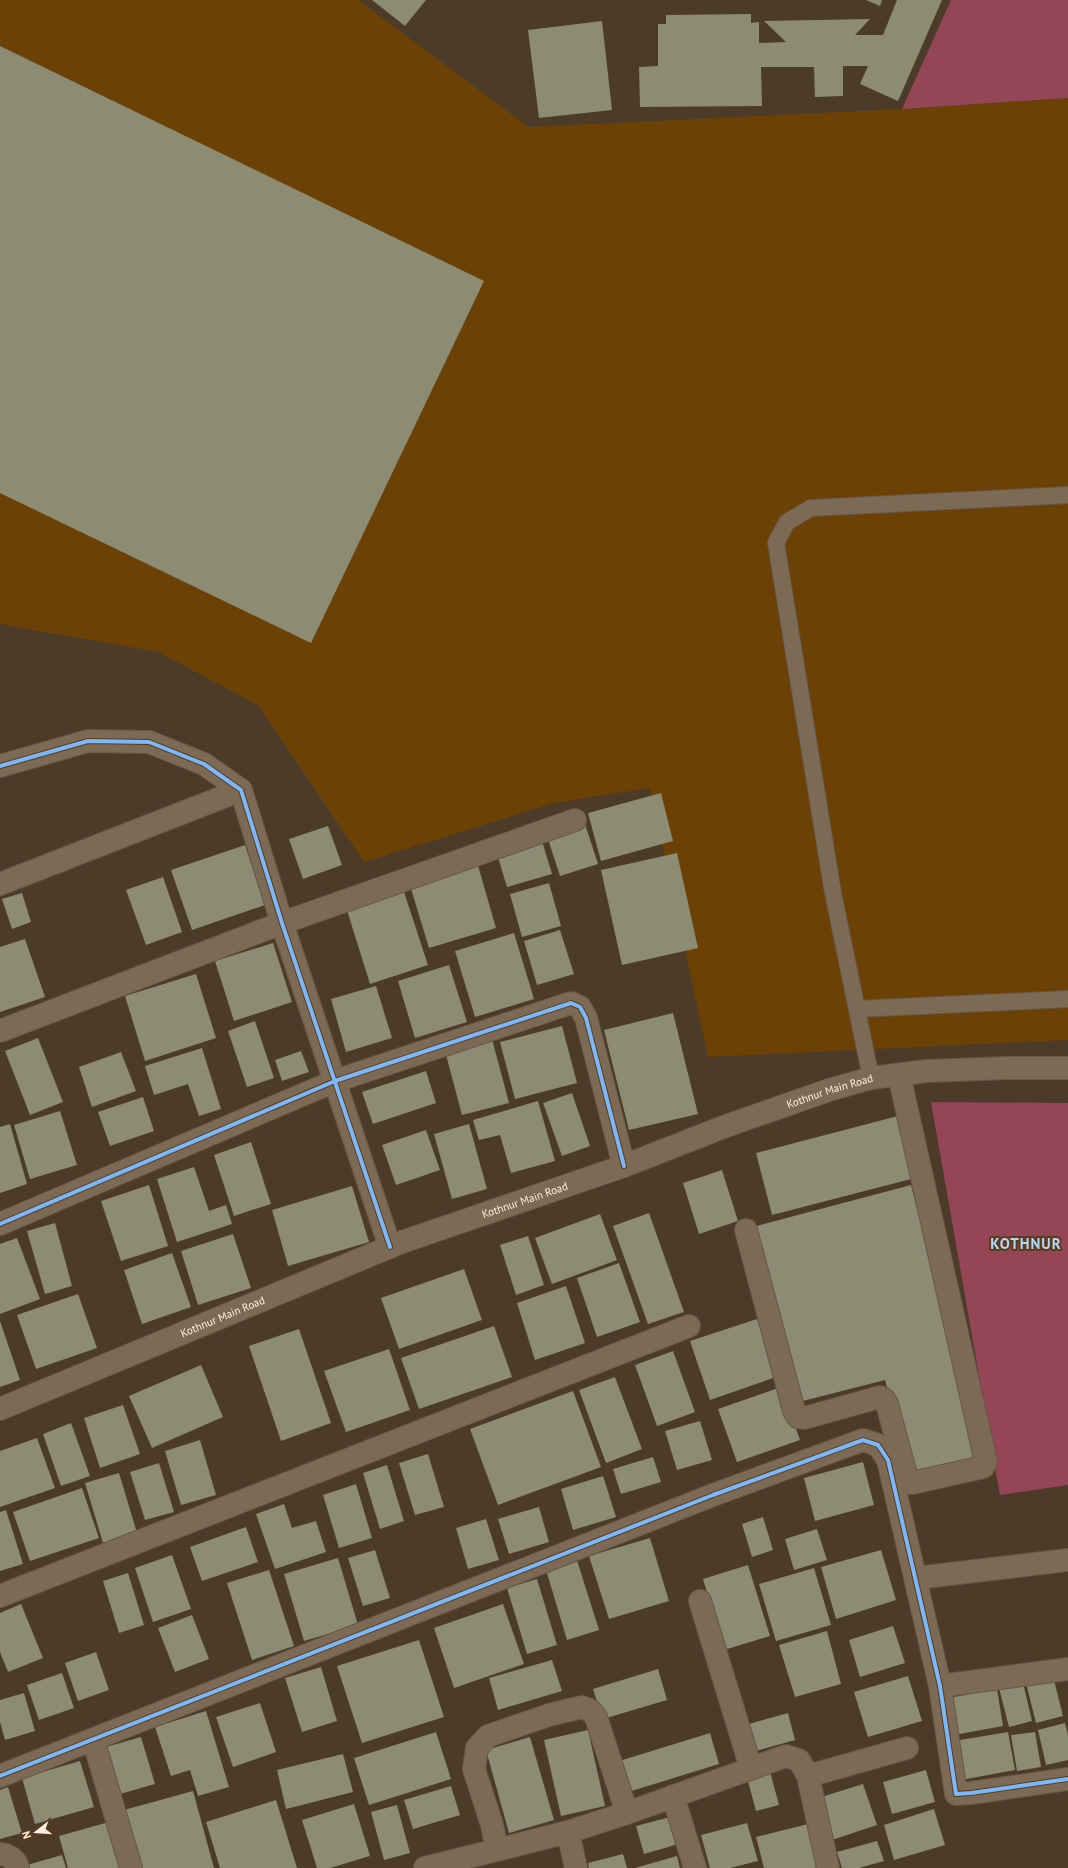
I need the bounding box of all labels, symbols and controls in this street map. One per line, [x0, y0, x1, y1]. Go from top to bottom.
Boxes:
street label: Kothnur Main Road [785, 1071, 875, 1111]
street label: Kothnur Main Road [480, 1179, 570, 1221]
district label: KOTHNUR [990, 1234, 1062, 1253]
street label: Kothnur Main Road [178, 1293, 267, 1340]
north arrow [16, 1812, 56, 1852]
text: N [19, 1829, 34, 1840]

